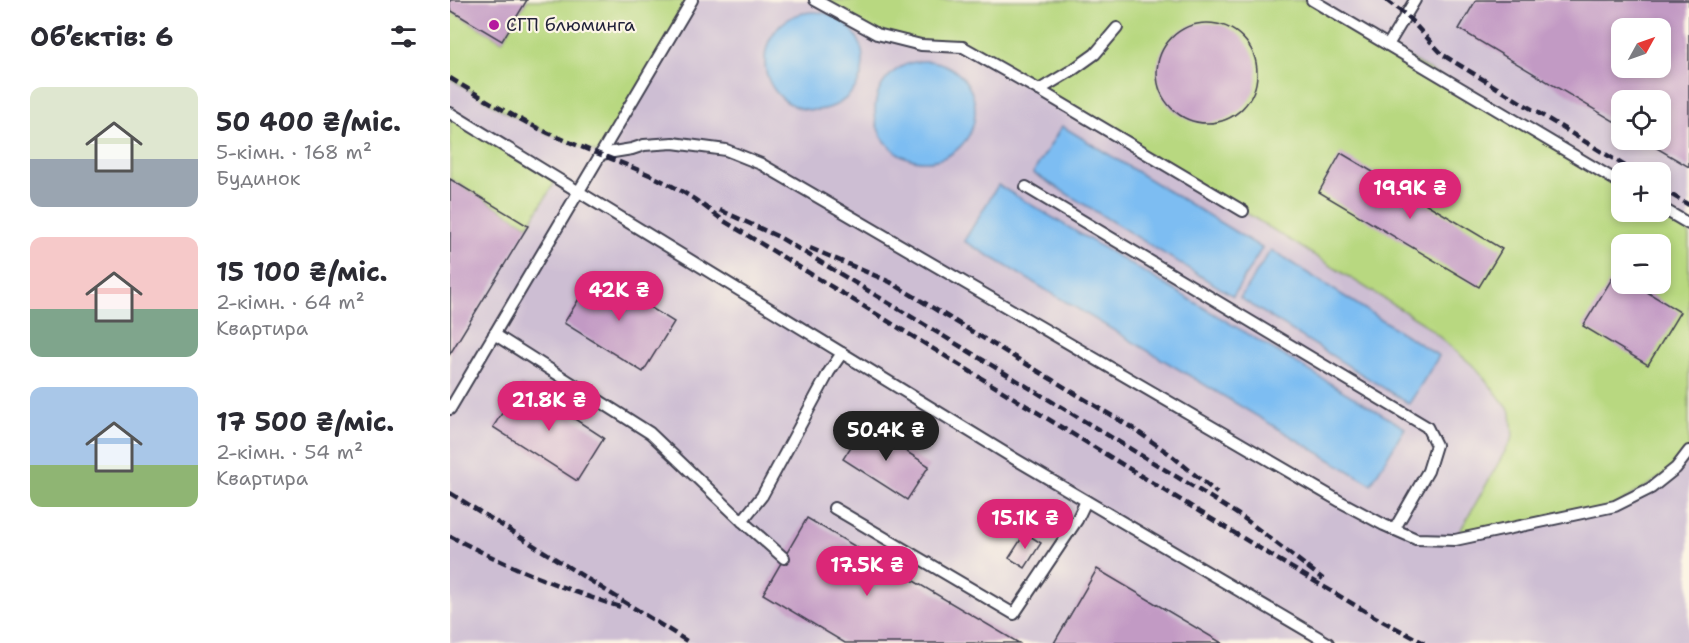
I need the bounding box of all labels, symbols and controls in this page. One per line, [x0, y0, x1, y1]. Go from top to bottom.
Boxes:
place label: СГП блюминга [506, 13, 635, 37]
marker: СГП блюминга [487, 18, 501, 32]
north arrow [1611, 18, 1671, 78]
map controls [1611, 18, 1671, 294]
text: Об’єктів: 6 [30, 19, 173, 54]
icon: filters [387, 20, 420, 53]
button: locate [1611, 90, 1671, 150]
text: 50 400 ₴/міс. [216, 104, 401, 139]
icon: home [78, 111, 150, 183]
text: 5-кімн. · 168 m² [216, 139, 372, 165]
button: + [1611, 162, 1671, 222]
text: Будинок [216, 165, 300, 191]
pin: 19.9K ₴ [1355, 169, 1465, 220]
text: 19.9K ₴ [1373, 175, 1447, 201]
button: − [1611, 234, 1671, 294]
text: 15 100 ₴/міс. [216, 254, 388, 289]
icon: home [78, 261, 150, 333]
pin: 42K ₴ [577, 271, 661, 322]
text: 42K ₴ [588, 277, 650, 303]
text: 2-кімн. · 64 m² [216, 289, 365, 315]
text: Квартира [216, 315, 308, 341]
pin: 21.8K ₴ [494, 381, 604, 432]
text: 21.8K ₴ [512, 387, 586, 413]
text: 17 500 ₴/міс. [216, 404, 394, 439]
icon: home [78, 411, 150, 483]
pin: 50.4K ₴ [831, 411, 941, 462]
text: 50.4K ₴ [847, 417, 925, 443]
text: 2-кімн. · 54 m² [216, 439, 363, 465]
text: Квартира [216, 465, 308, 491]
pin: 15.1K ₴ [970, 499, 1080, 550]
text: 15.1K ₴ [991, 505, 1059, 531]
pin: 17.5K ₴ [812, 546, 922, 597]
text: 17.5K ₴ [830, 552, 904, 578]

